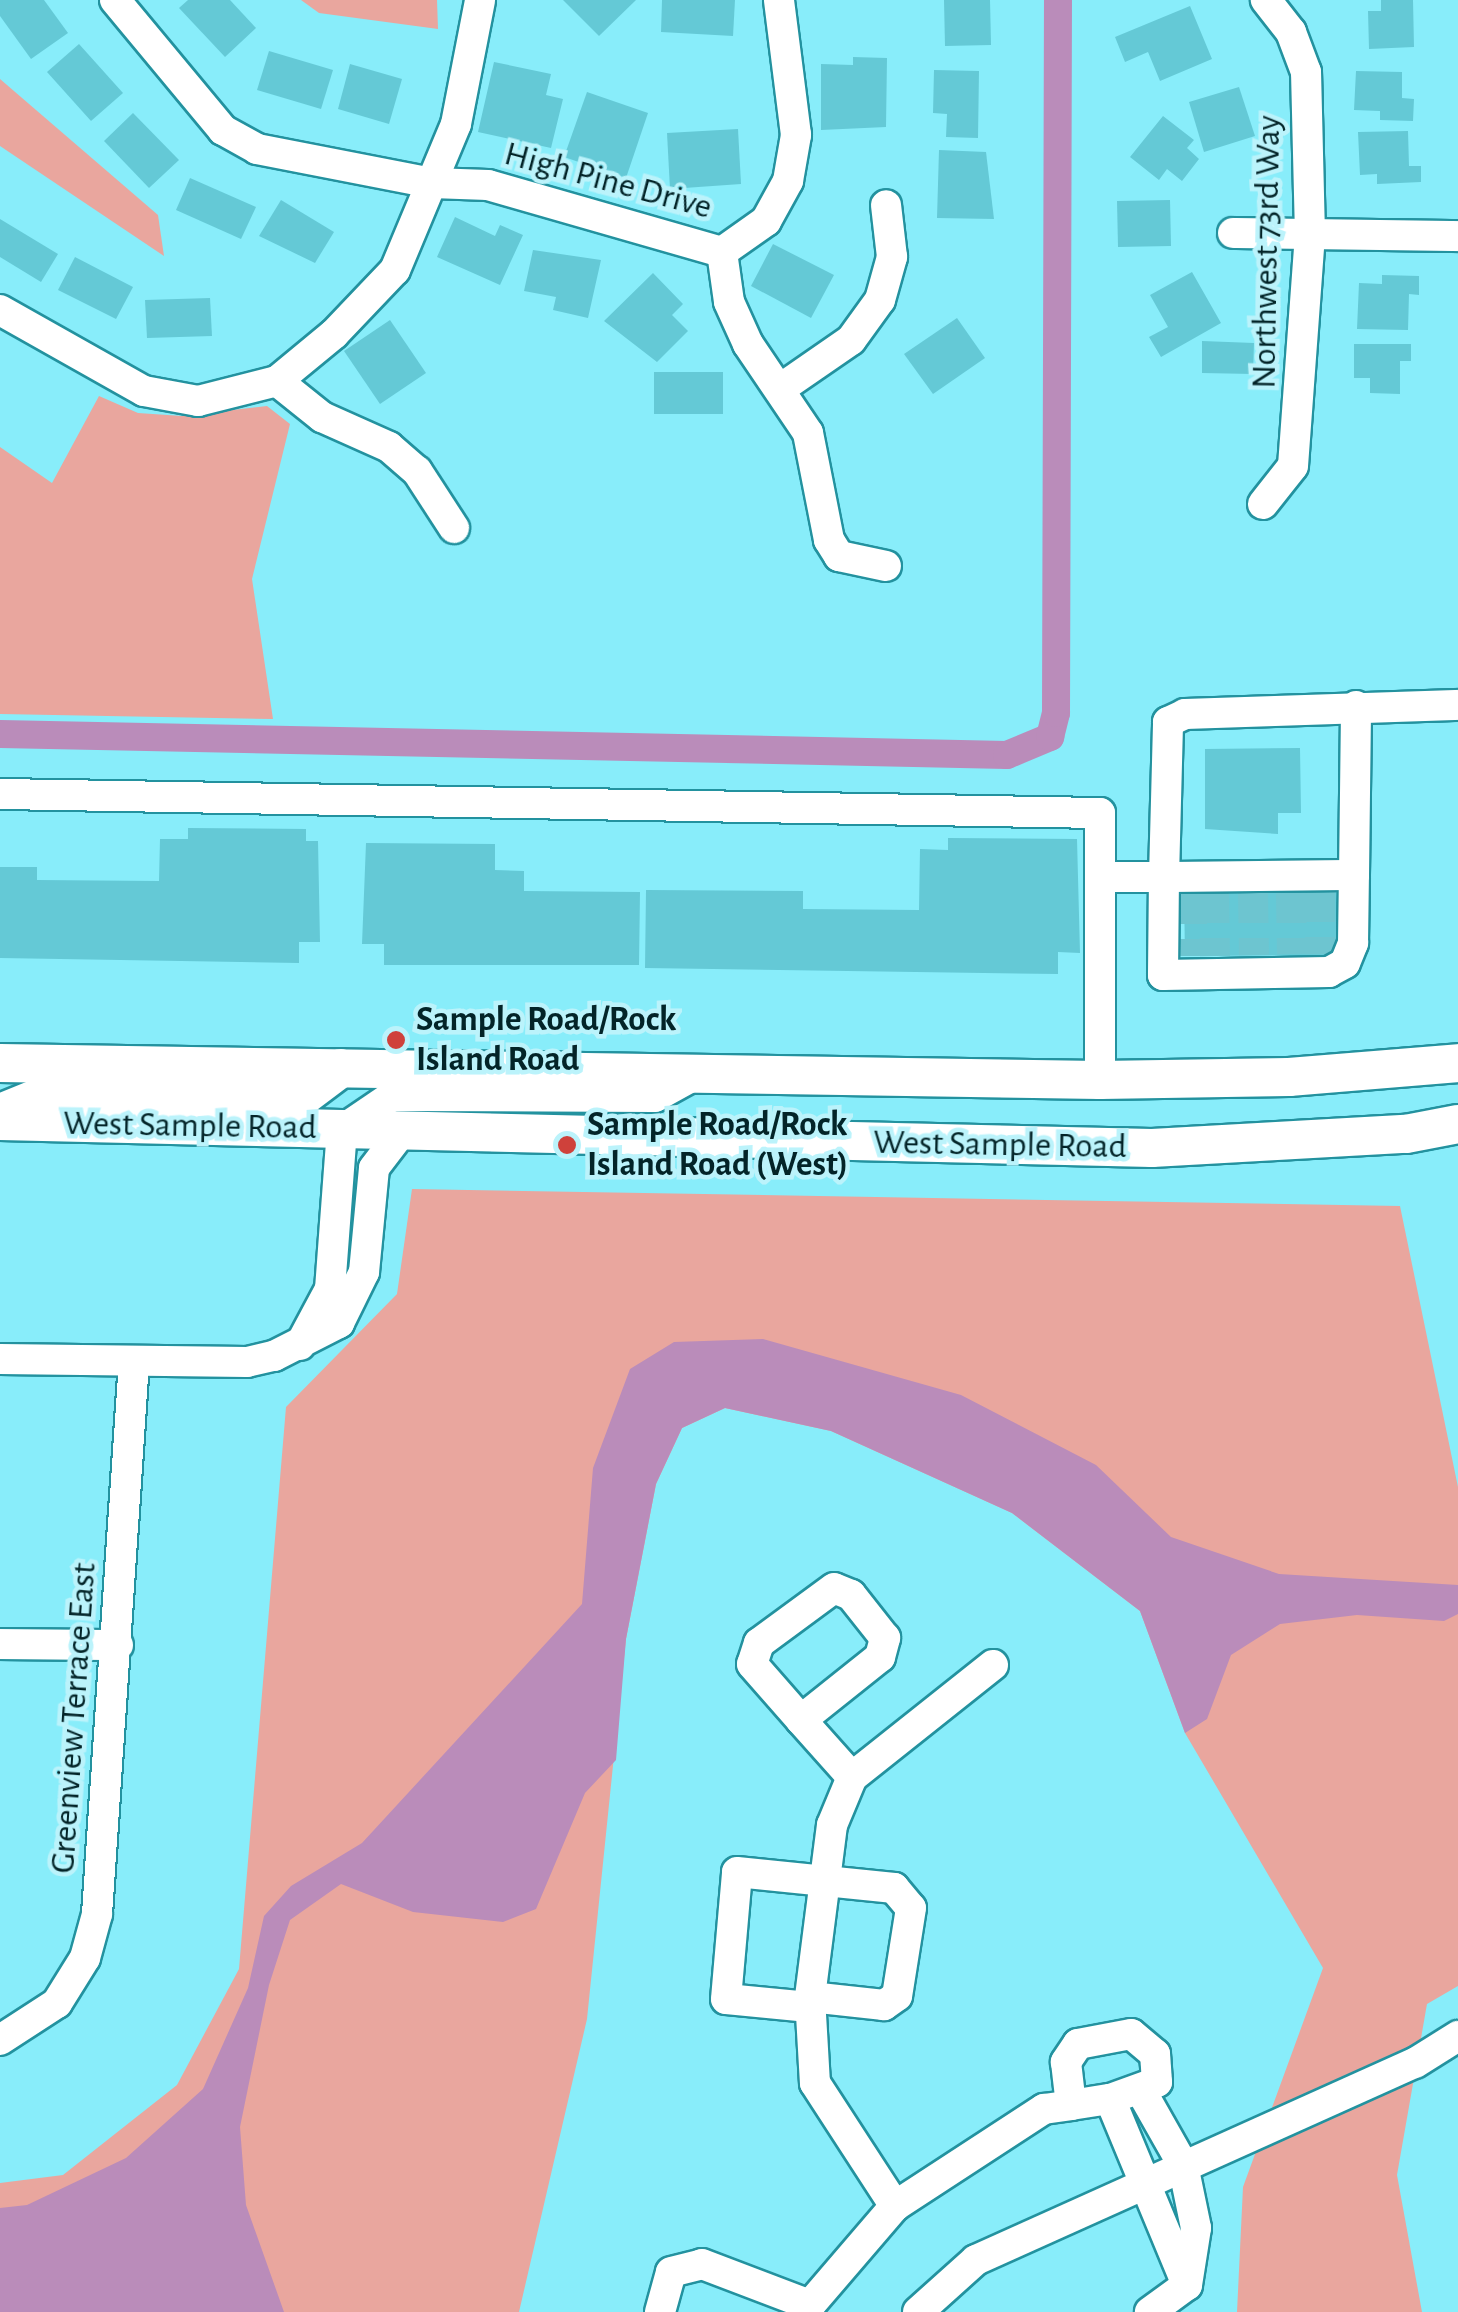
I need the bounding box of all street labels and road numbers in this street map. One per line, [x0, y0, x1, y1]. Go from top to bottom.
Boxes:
street label: Northwest 73rd Way [1244, 115, 1290, 389]
street label: High Pine Drive [500, 133, 716, 229]
street label: West Sample Road [63, 1103, 317, 1149]
street label: West Sample Road [873, 1122, 1127, 1168]
street label: Greenview Terrace East [42, 1561, 106, 1875]

